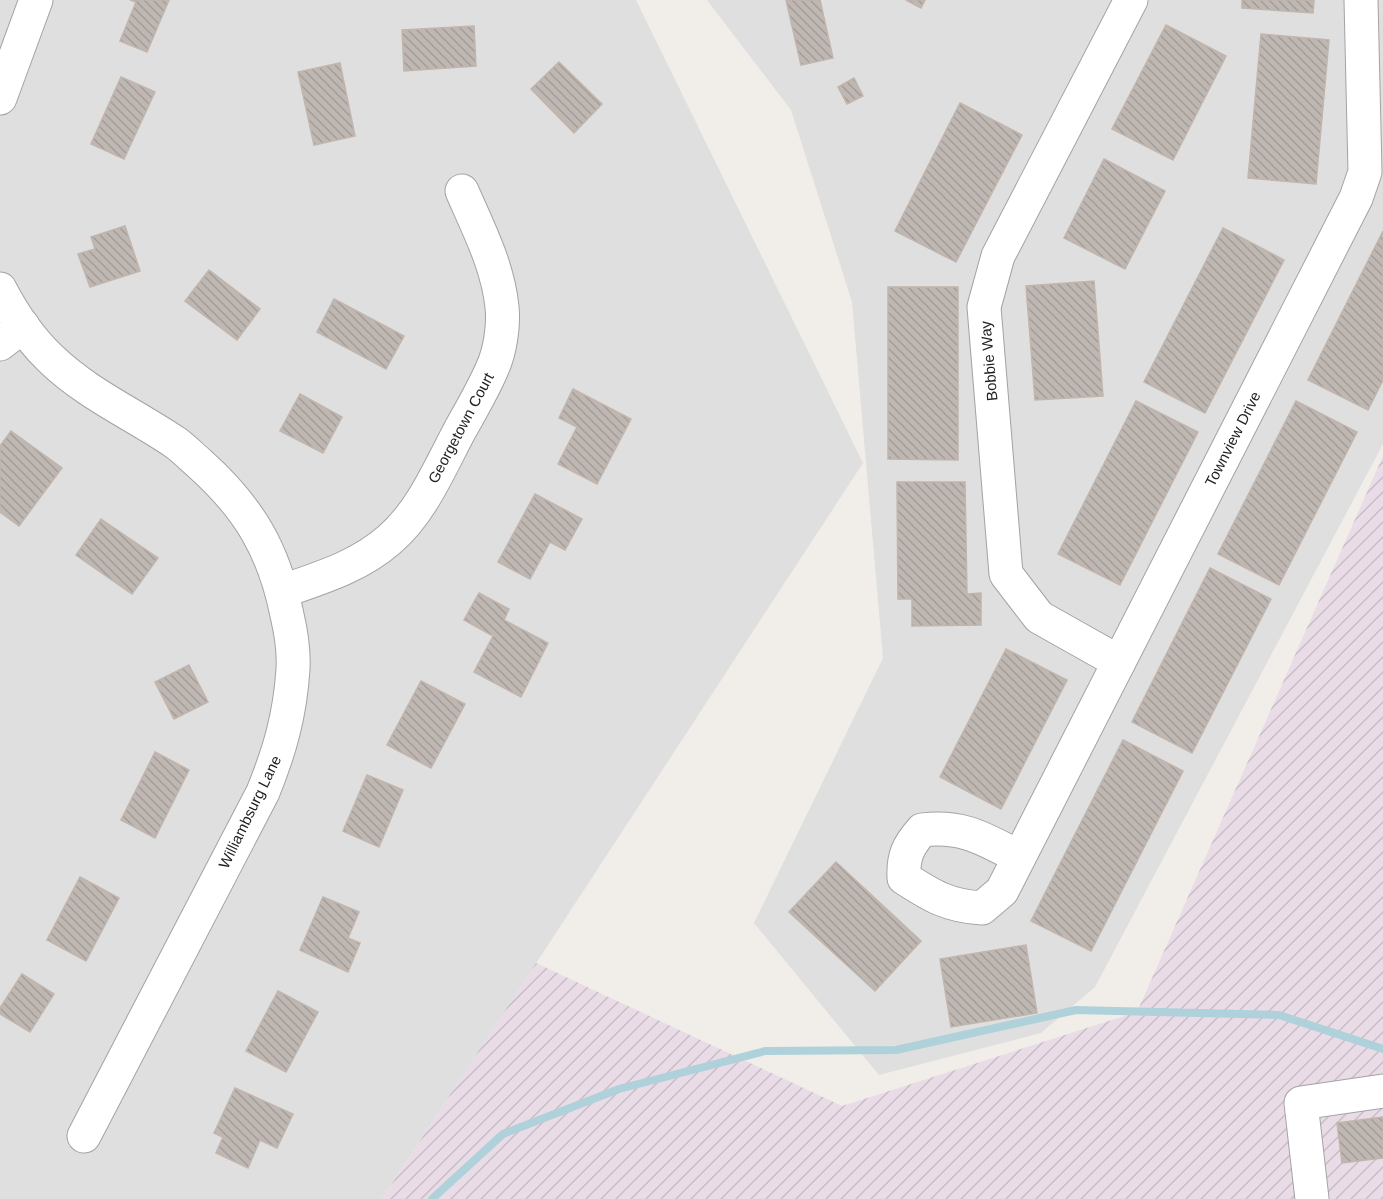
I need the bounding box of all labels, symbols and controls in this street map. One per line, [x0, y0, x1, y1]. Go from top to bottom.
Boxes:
street label: Bobbie Way [976, 320, 1000, 402]
street label: Georgetown Court [424, 369, 497, 486]
street label: Townview Drive [1201, 388, 1264, 489]
street label: Williambsurg Lane [215, 753, 284, 871]

